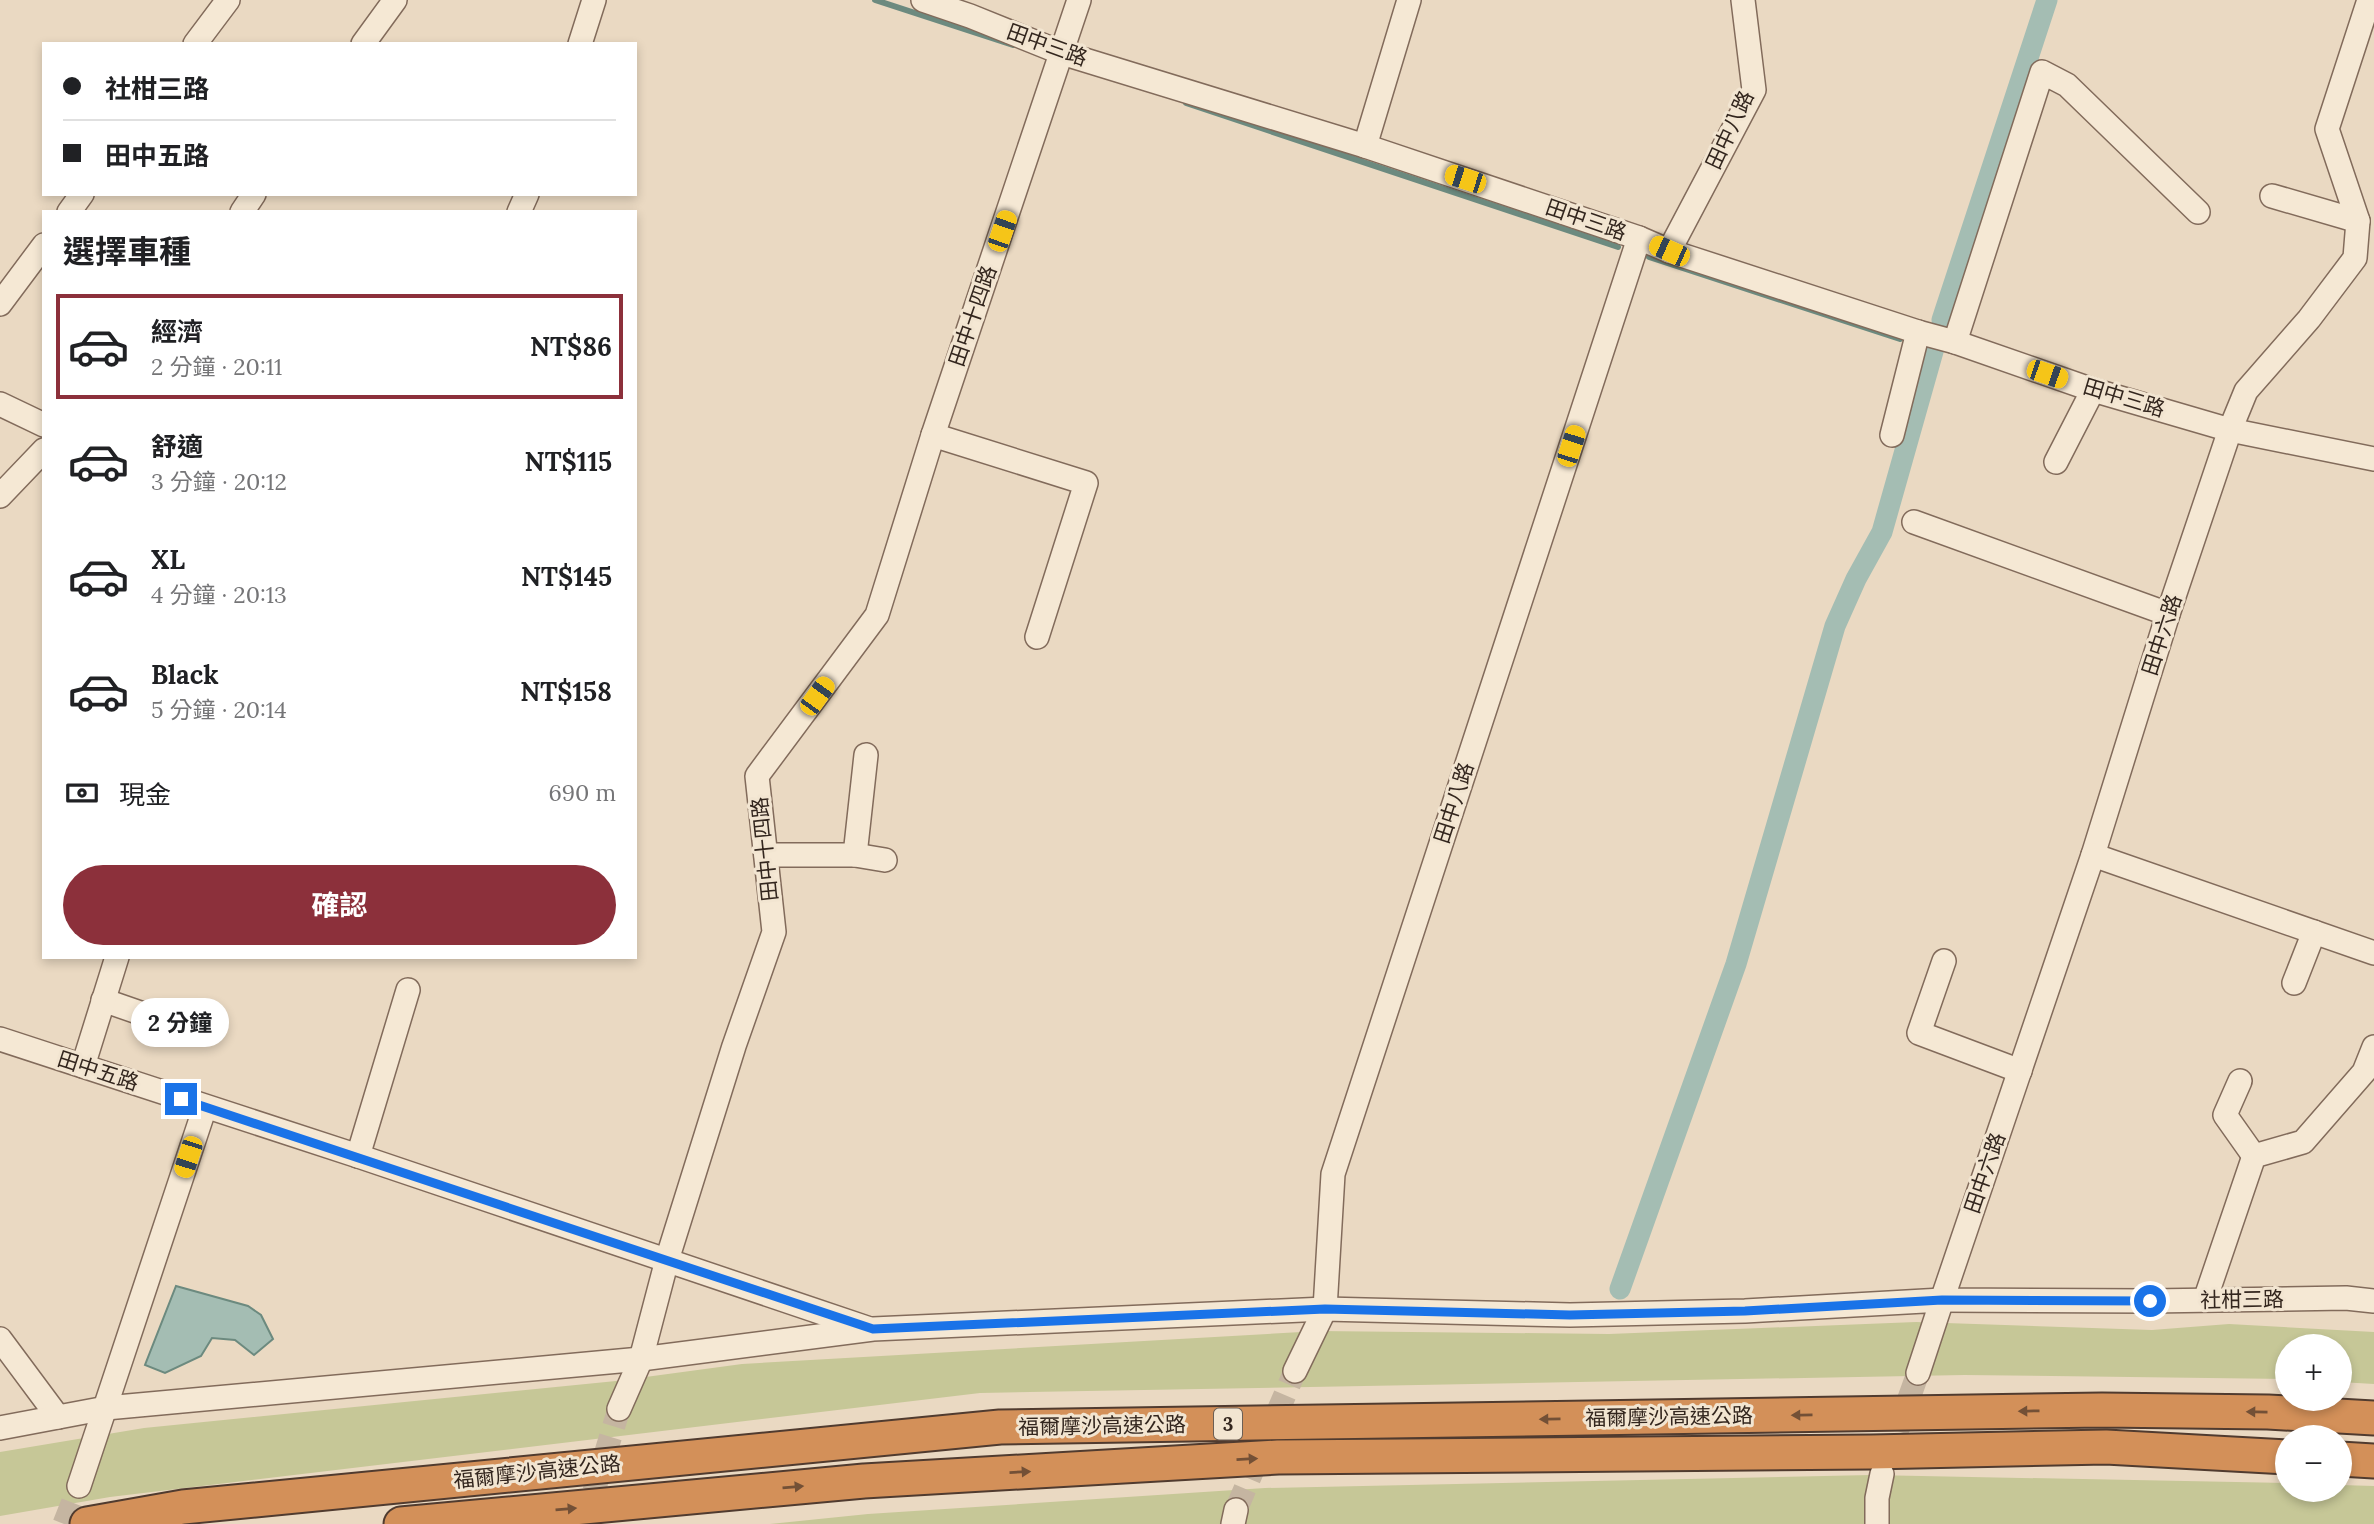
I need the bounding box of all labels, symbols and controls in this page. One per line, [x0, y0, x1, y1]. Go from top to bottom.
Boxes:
street label: 田中三路 [1003, 17, 1091, 72]
text: 社柑三路 [105, 72, 209, 105]
street label: 田中八路 [1700, 86, 1760, 174]
text: 田中五路 [105, 139, 209, 172]
car [1442, 163, 1489, 195]
street label: 田中三路 [1542, 193, 1630, 246]
car [986, 208, 1019, 254]
text: 選擇車種 [63, 231, 191, 272]
car [1646, 233, 1693, 269]
street label: 田中十四路 [943, 262, 1002, 370]
icon: car [67, 315, 130, 378]
text: 經濟 [151, 315, 203, 348]
text: NT$86 [530, 330, 612, 363]
text: 2 分鐘 · 20:11 [151, 352, 282, 381]
car [2024, 357, 2071, 391]
street label: 田中三路 [2080, 372, 2168, 423]
car [1555, 423, 1588, 469]
icon: car [67, 430, 130, 493]
text: 舒適 [151, 430, 203, 463]
text: NT$115 [525, 445, 612, 478]
text: 3 分鐘 · 20:12 [151, 467, 287, 496]
text: XL [151, 543, 185, 576]
icon: car [67, 545, 130, 608]
text: NT$145 [521, 560, 612, 593]
text: 4 分鐘 · 20:13 [151, 580, 287, 609]
street label: 田中六路 [2136, 591, 2187, 679]
text: Black [151, 658, 219, 691]
icon: car [67, 660, 130, 723]
car [797, 673, 838, 719]
text: NT$158 [520, 675, 612, 708]
text: 5 分鐘 · 20:14 [151, 695, 287, 724]
street label: 田中八路 [1428, 759, 1479, 847]
icon: cash [63, 774, 101, 812]
text: 現金 [119, 778, 171, 811]
text: 690 m [549, 778, 616, 807]
street label: 田中十四路 [746, 795, 783, 903]
button: 確認 [63, 865, 616, 945]
callout: 2 分鐘 [132, 998, 230, 1046]
text: 2 分鐘 [148, 1008, 212, 1037]
street label: 田中五路 [54, 1045, 142, 1096]
route end [165, 1083, 197, 1115]
street label: 田中六路 [1958, 1129, 2011, 1217]
car [172, 1134, 205, 1180]
route start [2134, 1285, 2166, 1317]
street label: 社柑三路 [2200, 1285, 2284, 1314]
map controls [2275, 1334, 2352, 1502]
button: + [2275, 1334, 2352, 1411]
street label: 福爾摩沙高速公路 [1585, 1402, 1753, 1431]
one-way arrow [2018, 1405, 2040, 1417]
one-way arrow [2246, 1406, 2268, 1418]
road number: 3 [1214, 1408, 1242, 1440]
one-way arrow [1791, 1409, 1813, 1420]
street label: 福爾摩沙高速公路 [1018, 1411, 1186, 1440]
one-way arrow [1539, 1413, 1561, 1424]
button: − [2275, 1425, 2352, 1502]
street label: 福爾摩沙高速公路 [452, 1449, 622, 1494]
one-way arrow [1236, 1453, 1258, 1464]
one-way arrow [1009, 1466, 1031, 1477]
one-way arrow [782, 1481, 804, 1492]
one-way arrow [555, 1503, 577, 1514]

